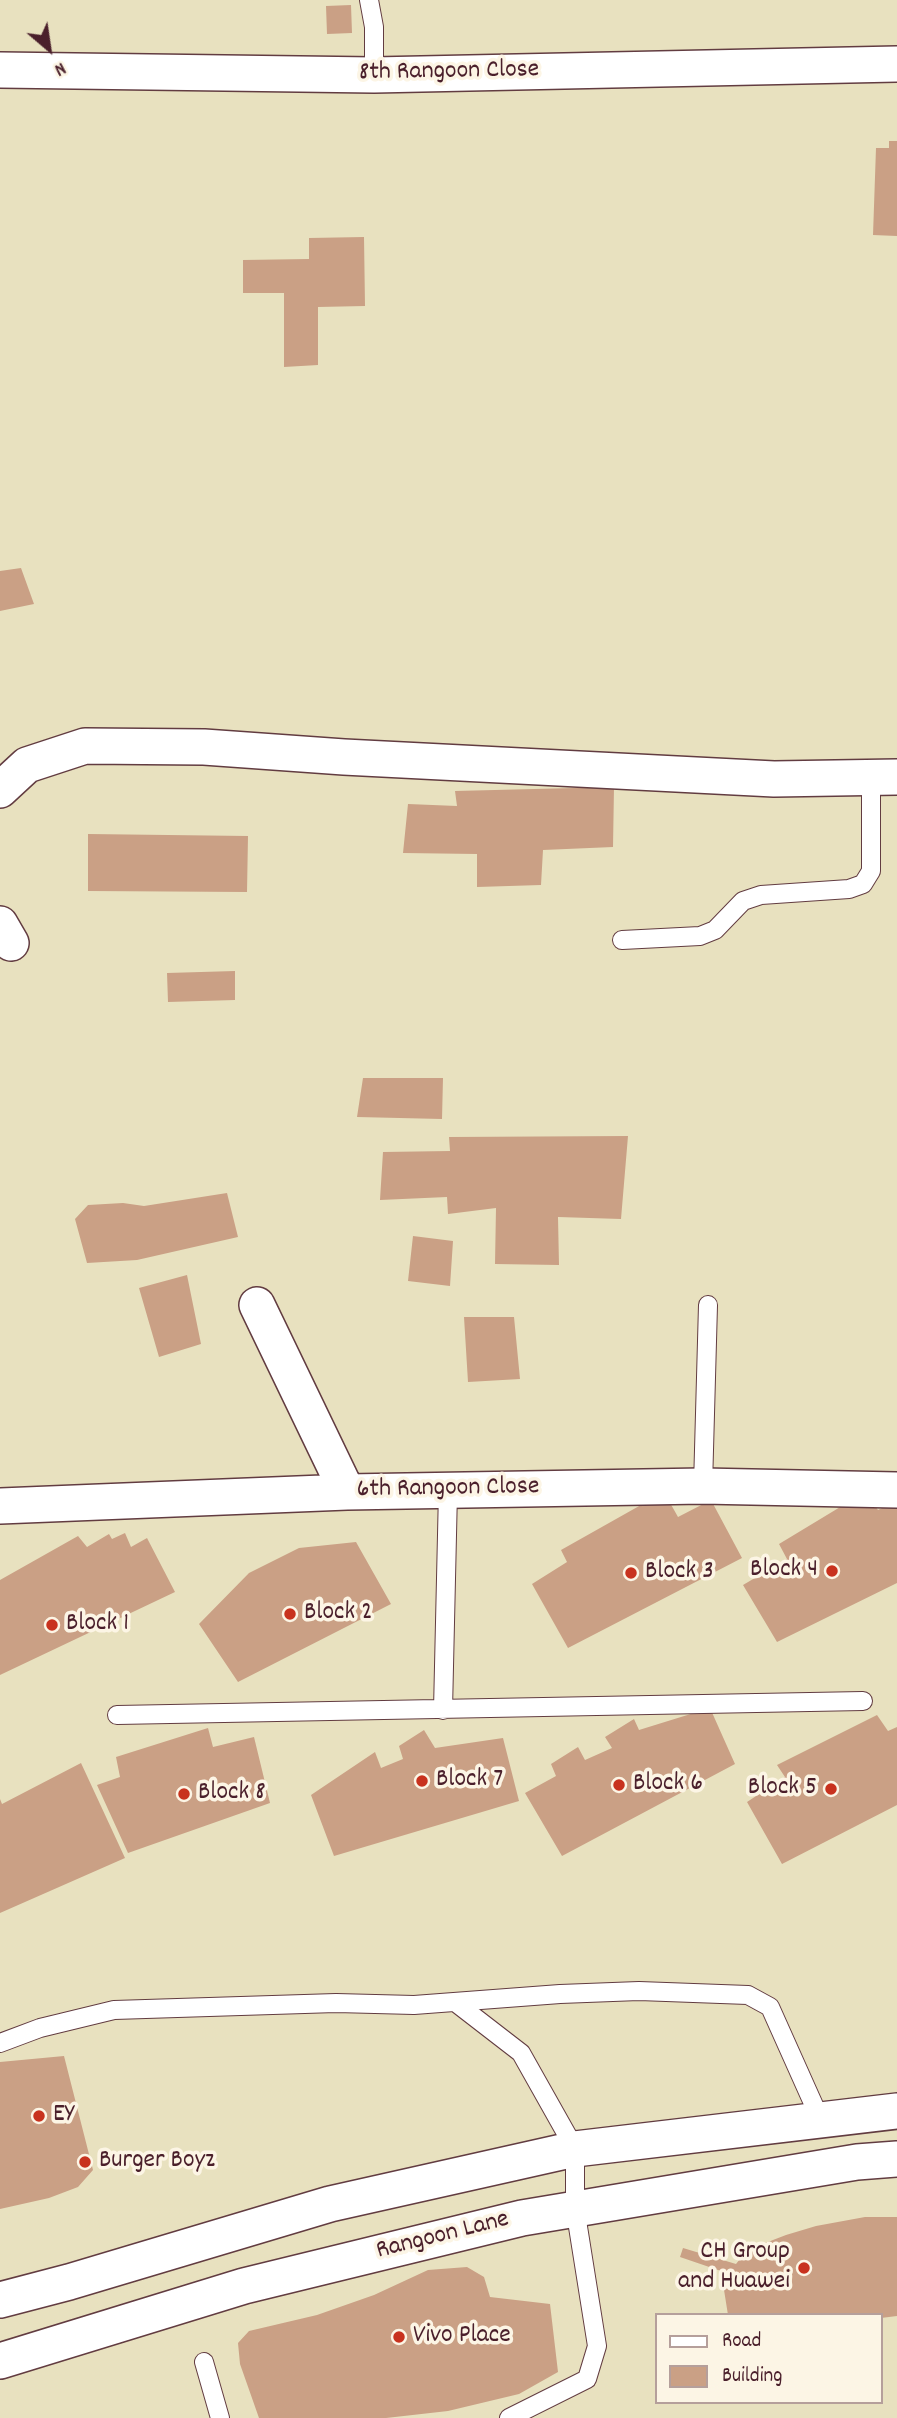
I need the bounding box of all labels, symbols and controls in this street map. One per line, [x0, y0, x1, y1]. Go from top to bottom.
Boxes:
north arrow [14, 14, 84, 84]
text: N [49, 54, 70, 82]
street label: 8th Rangoon Close [359, 56, 539, 90]
street label: 6th Rangoon Close [356, 1473, 540, 1507]
place label: Block 4 [750, 1555, 818, 1587]
place label: Block 3 [645, 1557, 714, 1589]
marker: Block 4 [824, 1563, 840, 1579]
marker: Block 3 [623, 1565, 639, 1581]
place label: Block 2 [304, 1598, 373, 1630]
marker: Block 2 [282, 1606, 298, 1622]
place label: Block 1 [66, 1609, 129, 1641]
marker: Block 1 [44, 1617, 60, 1633]
place label: Block 7 [436, 1765, 503, 1797]
place label: Block 6 [633, 1769, 703, 1801]
marker: Block 7 [414, 1773, 430, 1789]
place label: Block 5 [748, 1773, 817, 1805]
marker: Block 6 [611, 1777, 627, 1793]
place label: Block 8 [198, 1778, 266, 1810]
marker: Block 5 [823, 1781, 839, 1797]
marker: Block 8 [176, 1786, 192, 1802]
place label: EY [53, 2100, 74, 2132]
marker: EY [31, 2108, 47, 2124]
place label: Burger Boyz [99, 2146, 215, 2178]
marker: Burger Boyz [77, 2154, 93, 2170]
street label: Rangoon Lane [373, 2205, 513, 2269]
place label: CH Group and Huawei [678, 2237, 790, 2298]
marker: CH Group and Huawei [796, 2260, 812, 2276]
legend [656, 2313, 883, 2404]
place label: Vivo Place [413, 2321, 511, 2353]
text: Road [722, 2327, 761, 2357]
marker: Vivo Place [391, 2329, 407, 2345]
text: Building [722, 2362, 782, 2392]

